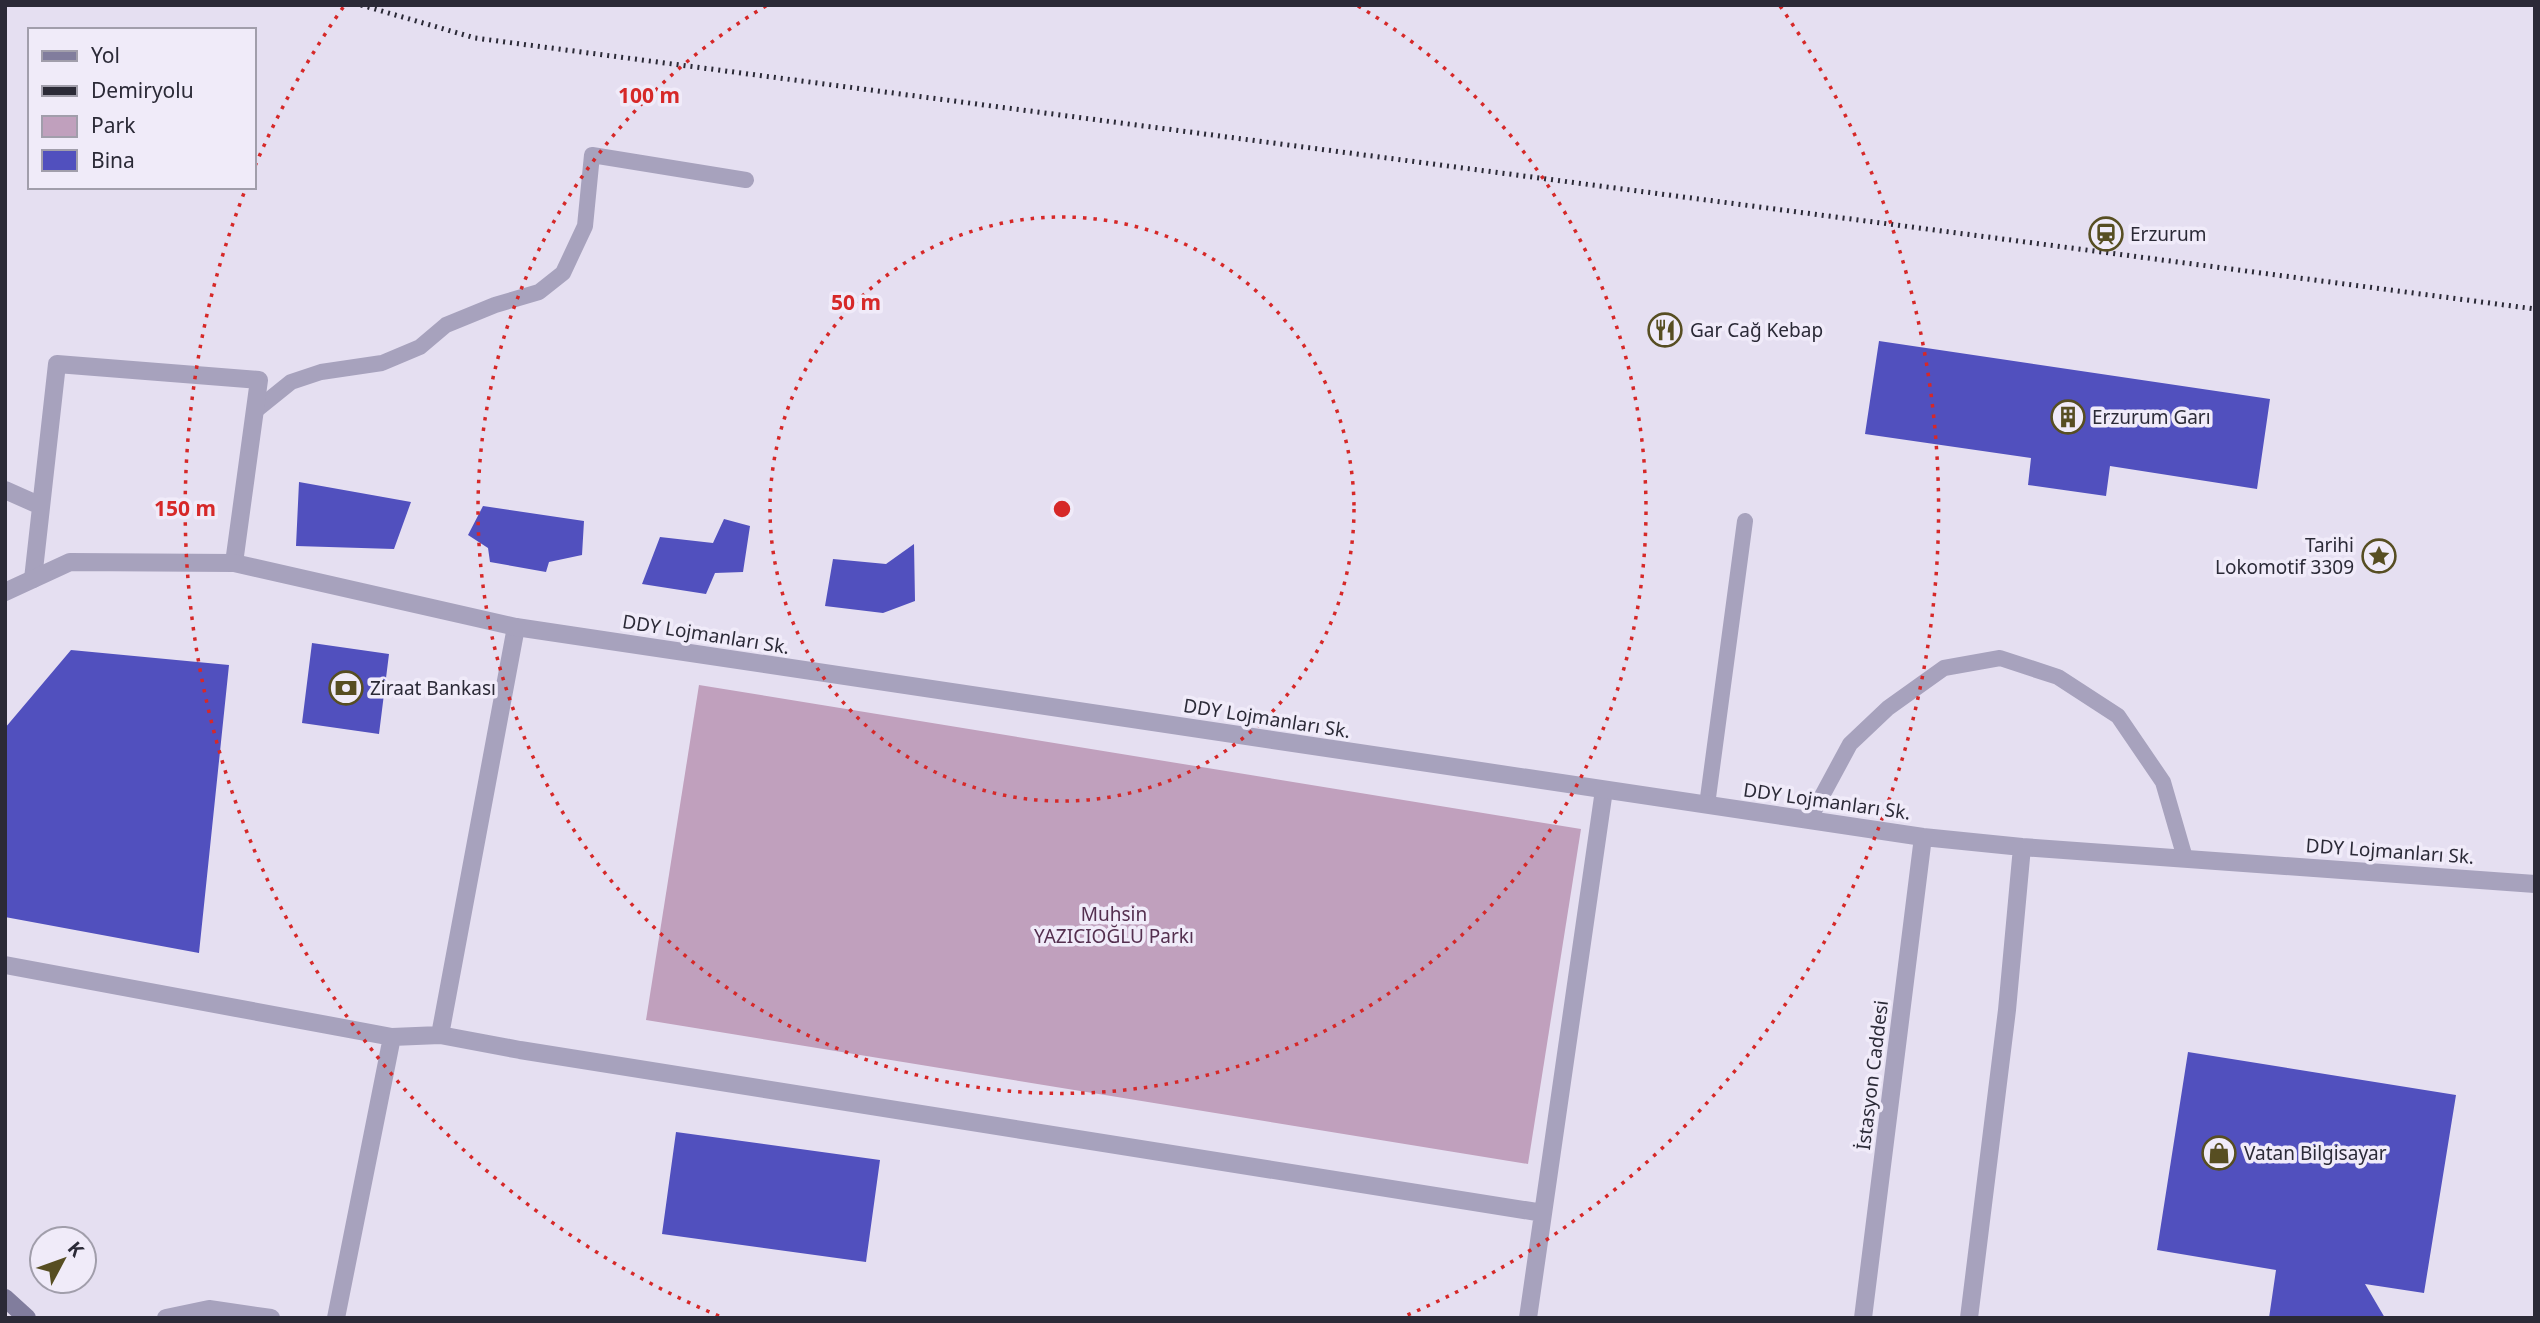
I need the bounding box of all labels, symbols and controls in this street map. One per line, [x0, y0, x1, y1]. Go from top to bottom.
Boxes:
legend [28, 28, 256, 189]
text: Yol [91, 41, 120, 69]
text: Demiryolu [91, 76, 194, 104]
text: 100 m [618, 81, 680, 109]
text: Park [91, 111, 136, 139]
text: Bina [91, 146, 135, 174]
station icon: Erzurum [2087, 215, 2125, 253]
place label: Erzurum [2130, 221, 2206, 247]
text: 50 m [831, 288, 881, 316]
restaurant icon: Gar Cağ Kebap [1646, 311, 1684, 349]
place label: Gar Cağ Kebap [1690, 317, 1823, 343]
building icon: Erzurum Garı [2049, 398, 2087, 436]
place label: Erzurum Garı [2092, 404, 2211, 430]
text: 150 m [154, 494, 216, 522]
centre of rings [1050, 497, 1074, 521]
place label: Tarihi Lokomotif 3309 [2215, 532, 2354, 580]
place icon: Tarihi Lokomotif 3309 [2360, 537, 2398, 575]
street label: DDY Lojmanları Sk. [621, 608, 791, 660]
bank icon: Ziraat Bankası [327, 669, 365, 707]
place label: Ziraat Bankası [370, 675, 496, 701]
street label: DDY Lojmanları Sk. [1182, 692, 1352, 744]
street label: DDY Lojmanları Sk. [1742, 776, 1912, 826]
street label: DDY Lojmanları Sk. [2305, 832, 2475, 870]
park label: Muhsin YAZICIOĞLU Parkı [1034, 901, 1194, 949]
street label: İstasyon Caddesi [1850, 999, 1894, 1151]
shop icon: Vatan Bilgisayar [2200, 1134, 2238, 1172]
place label: Vatan Bilgisayar [2244, 1140, 2387, 1166]
north arrow [28, 1225, 98, 1295]
text: K [62, 1236, 90, 1262]

